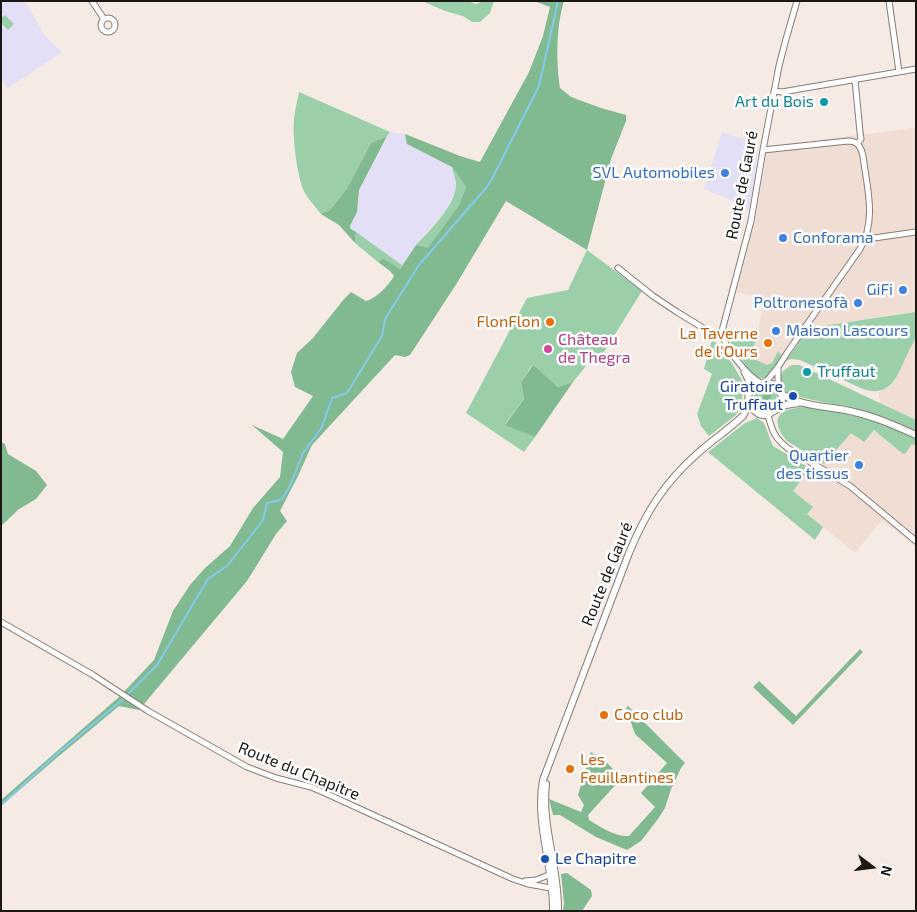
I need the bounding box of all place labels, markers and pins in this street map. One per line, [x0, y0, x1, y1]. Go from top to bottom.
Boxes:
place label: Art du Bois [735, 92, 814, 112]
marker: Art du Bois [818, 96, 830, 108]
place label: SVL Automobiles [593, 163, 715, 183]
marker: SVL Automobiles [719, 167, 731, 179]
place label: Conforama [793, 228, 874, 248]
marker: Conforama [777, 232, 789, 244]
place label: GiFi [866, 280, 893, 300]
marker: GiFi [897, 284, 909, 296]
place label: Poltronesofà [754, 293, 848, 313]
marker: Poltronesofà [852, 297, 864, 309]
place label: FlonFlon [476, 312, 540, 332]
marker: FlonFlon [544, 316, 556, 328]
place label: Maison Lascours [786, 321, 908, 341]
place label: La Taverne de l'Ours [680, 324, 758, 362]
marker: Maison Lascours [770, 325, 782, 337]
place label: Château de Thegra [558, 330, 631, 368]
marker: La Taverne de l'Ours [762, 337, 774, 349]
marker: Château de Thegra [542, 343, 554, 355]
place label: Truffaut [817, 362, 876, 382]
marker: Truffaut [801, 366, 813, 378]
place label: Giratoire Truffaut [720, 377, 783, 415]
marker: Giratoire Truffaut [787, 390, 799, 402]
place label: Quartier des tissus [776, 446, 849, 484]
marker: Quartier des tissus [853, 459, 865, 471]
place label: Coco club [614, 705, 683, 725]
marker: Coco club [598, 709, 610, 721]
place label: Les Feuillantines [580, 750, 674, 788]
marker: Les Feuillantines [564, 763, 576, 775]
place label: Le Chapitre [555, 849, 637, 869]
marker: Le Chapitre [539, 853, 551, 865]

